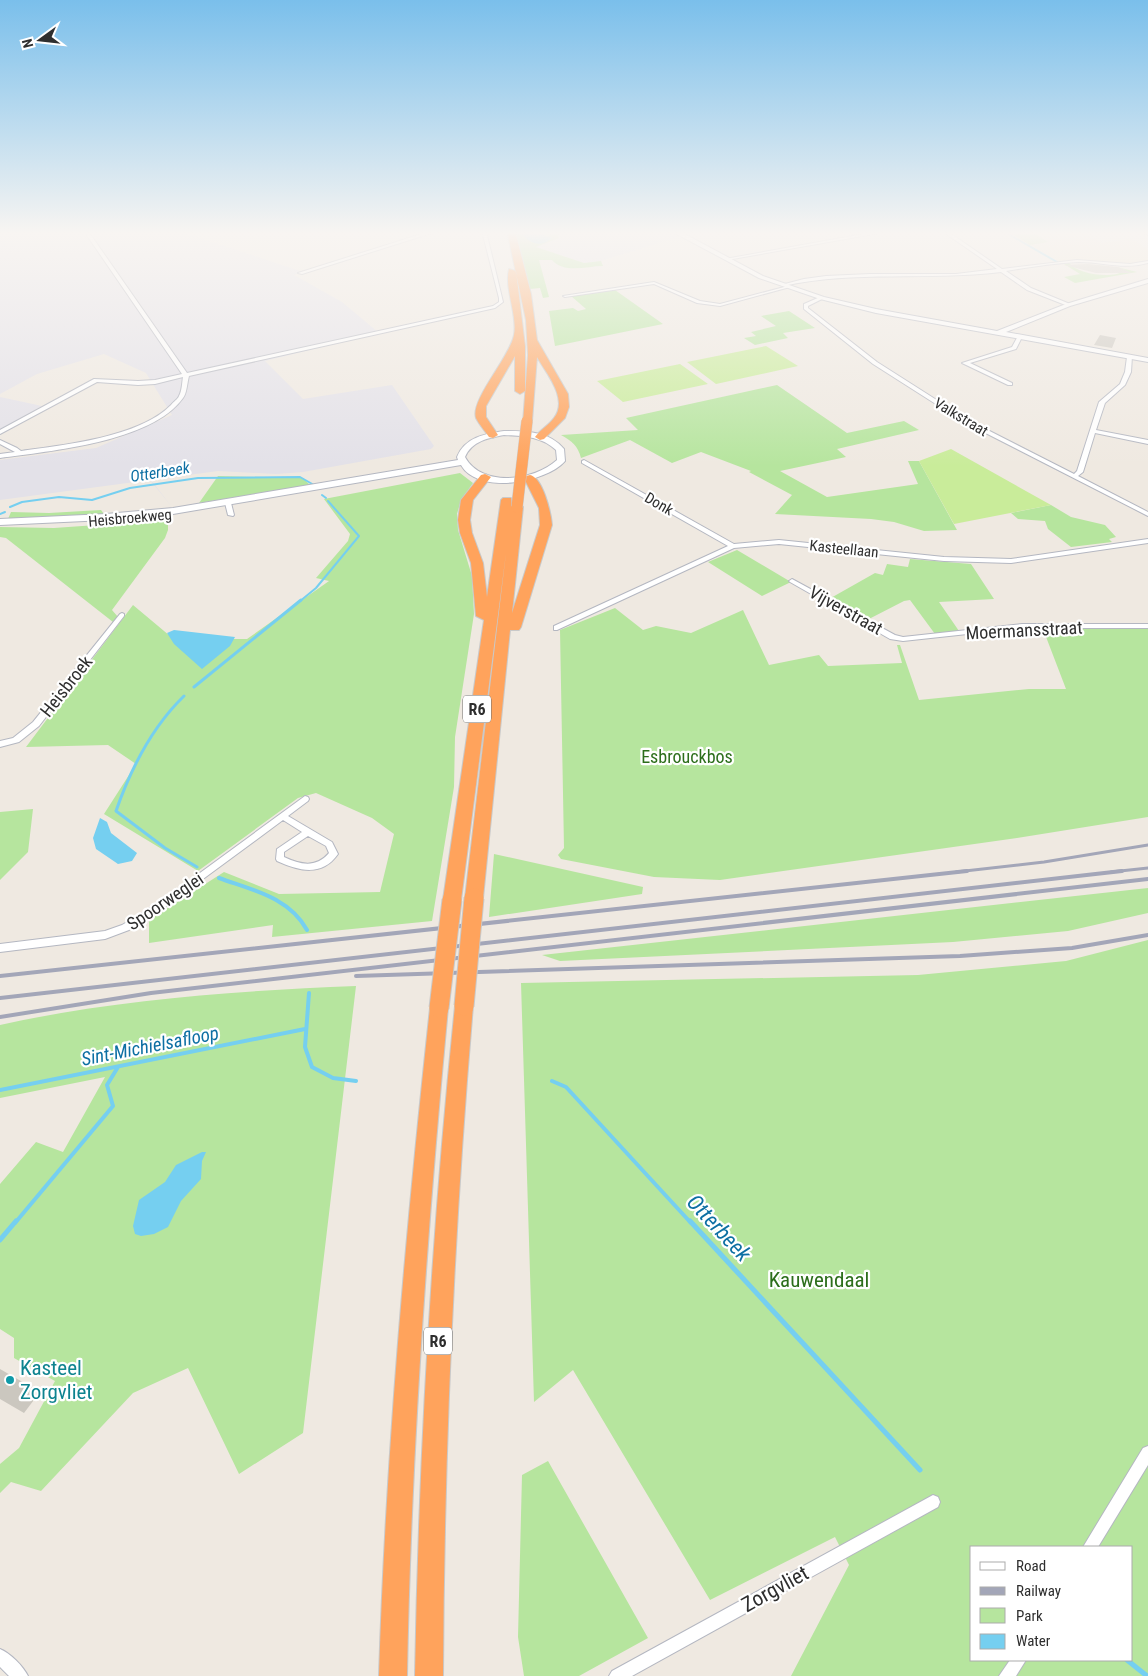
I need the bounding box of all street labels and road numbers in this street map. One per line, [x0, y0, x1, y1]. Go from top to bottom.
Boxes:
street label: Valkstraat [931, 394, 991, 440]
street label: Donk [641, 489, 677, 519]
street label: Heisbroekweg [87, 505, 173, 531]
street label: Kasteellaan [809, 536, 879, 562]
street label: Vijverstraat [805, 581, 887, 639]
street label: Moermansstraat [965, 616, 1083, 644]
street label: Heisbroek [36, 651, 96, 721]
road number: R6 [463, 696, 491, 722]
street label: Spoorweglei [123, 868, 207, 934]
road number: R6 [424, 1328, 452, 1354]
street label: Zorgvliet [737, 1561, 813, 1617]

